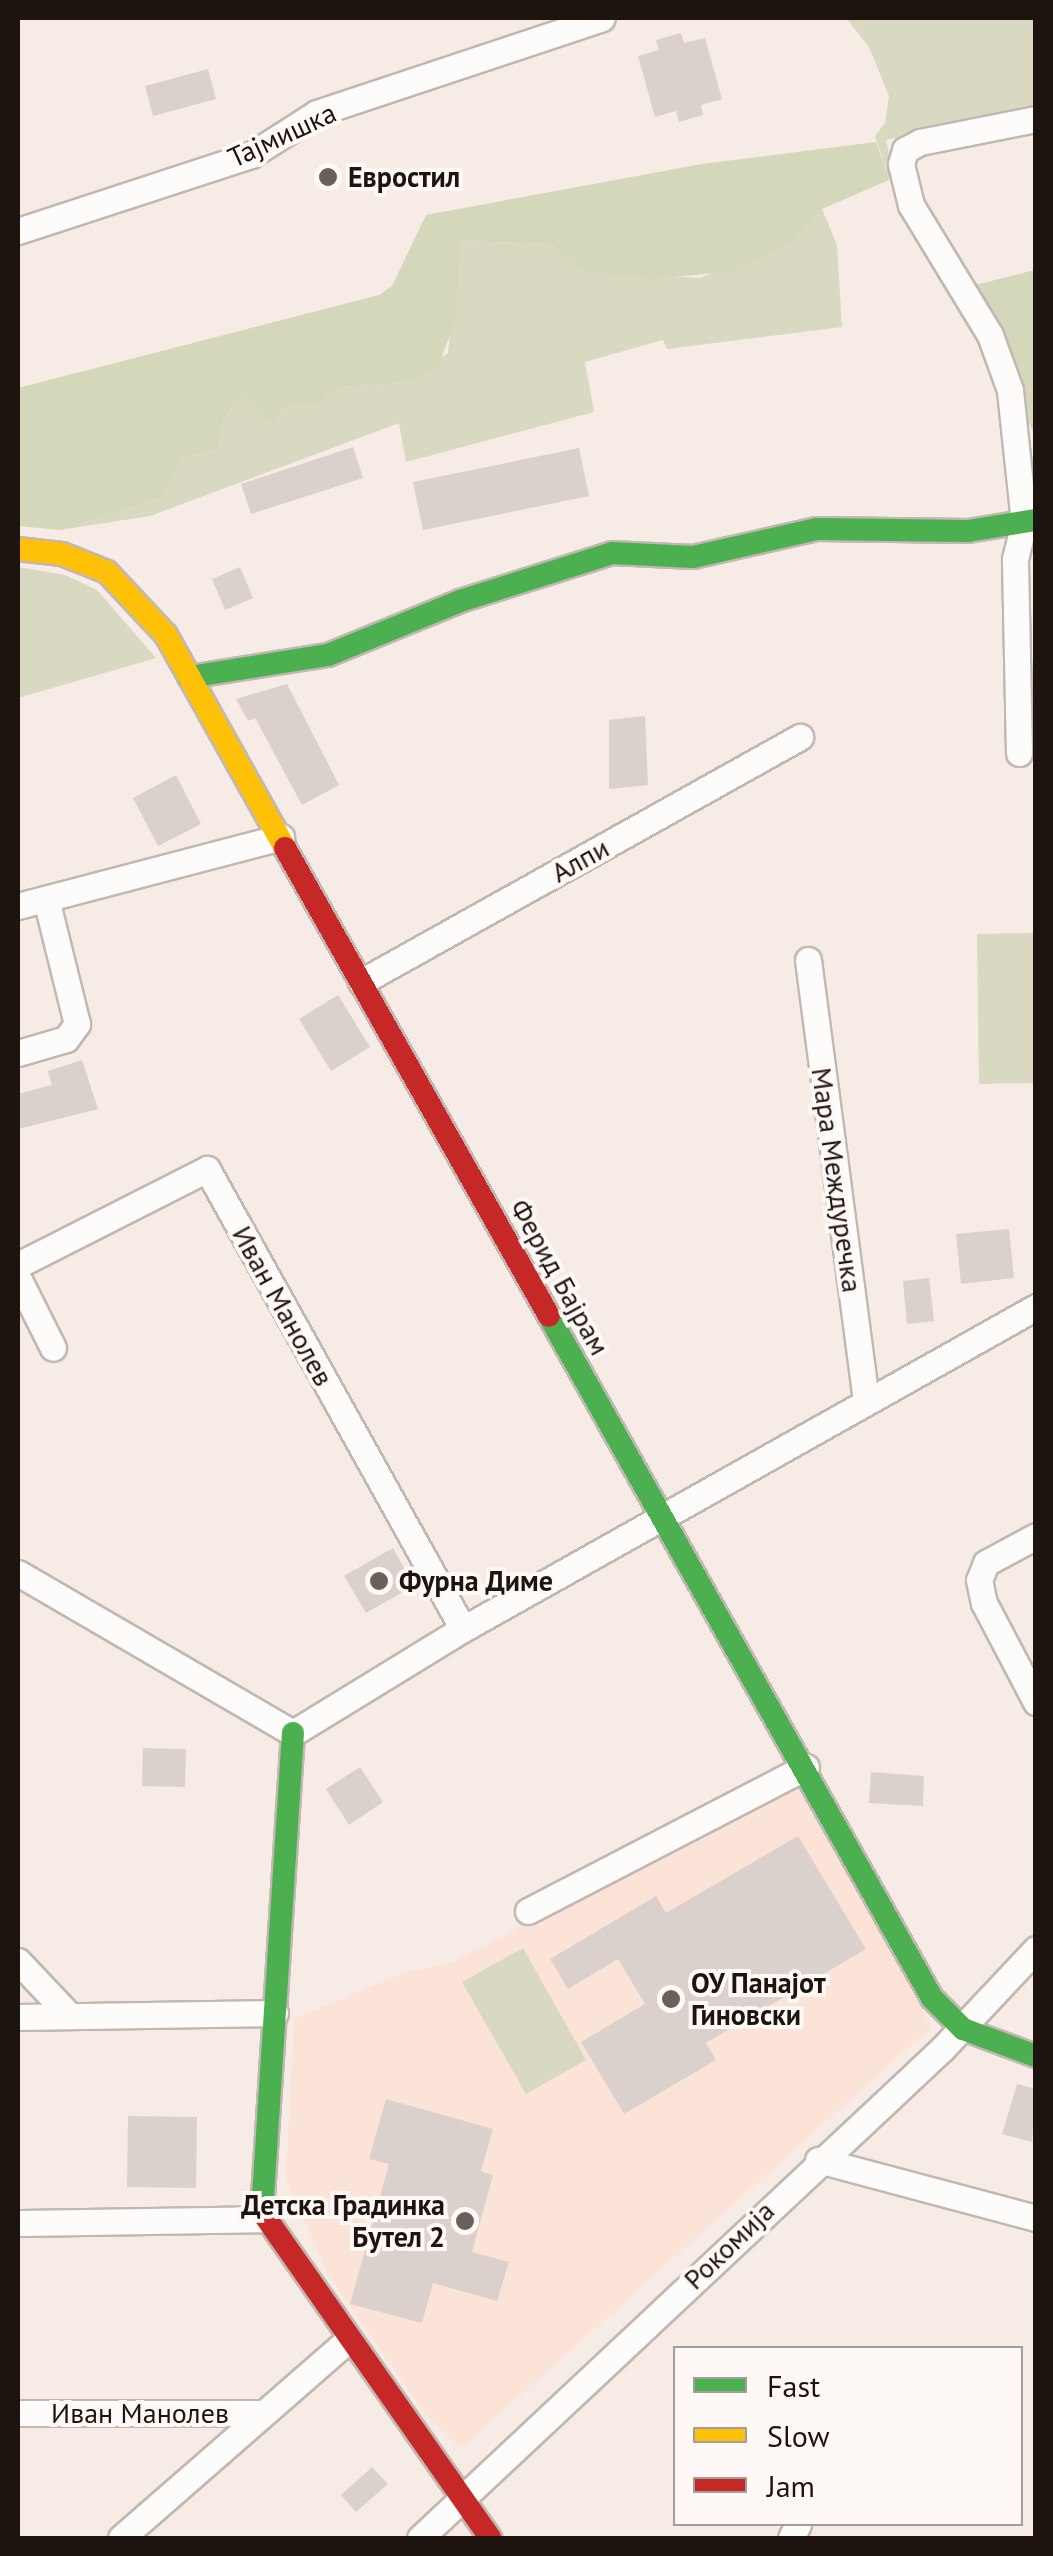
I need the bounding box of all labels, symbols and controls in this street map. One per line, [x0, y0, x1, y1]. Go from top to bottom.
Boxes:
street label: Тајмишка [223, 95, 341, 175]
place label: Евростил [348, 160, 460, 194]
marker: Евростил [317, 166, 339, 188]
street label: Алпи [545, 831, 615, 889]
street label: Мара Междуречка [805, 1065, 869, 1295]
street label: Ферид Бајрам [503, 1193, 617, 1361]
street label: Иван Манолев [225, 1220, 341, 1392]
place label: Фурна Диме [399, 1564, 553, 1598]
marker: Фурна Диме [368, 1570, 390, 1592]
place label: ОУ Панајот Гиновски [691, 1966, 826, 2032]
marker: ОУ Панајот Гиновски [660, 1988, 682, 2010]
place label: Детска Градинка Бутел 2 [241, 2188, 445, 2254]
street label: Рокомија [677, 2194, 781, 2296]
marker: Детска Градинка Бутел 2 [454, 2210, 476, 2232]
legend [673, 2346, 1023, 2526]
text: Fast [767, 2366, 820, 2405]
street label: Иван Манолев [51, 2396, 229, 2430]
text: Slow [767, 2416, 830, 2455]
text: Jam [767, 2466, 815, 2505]

